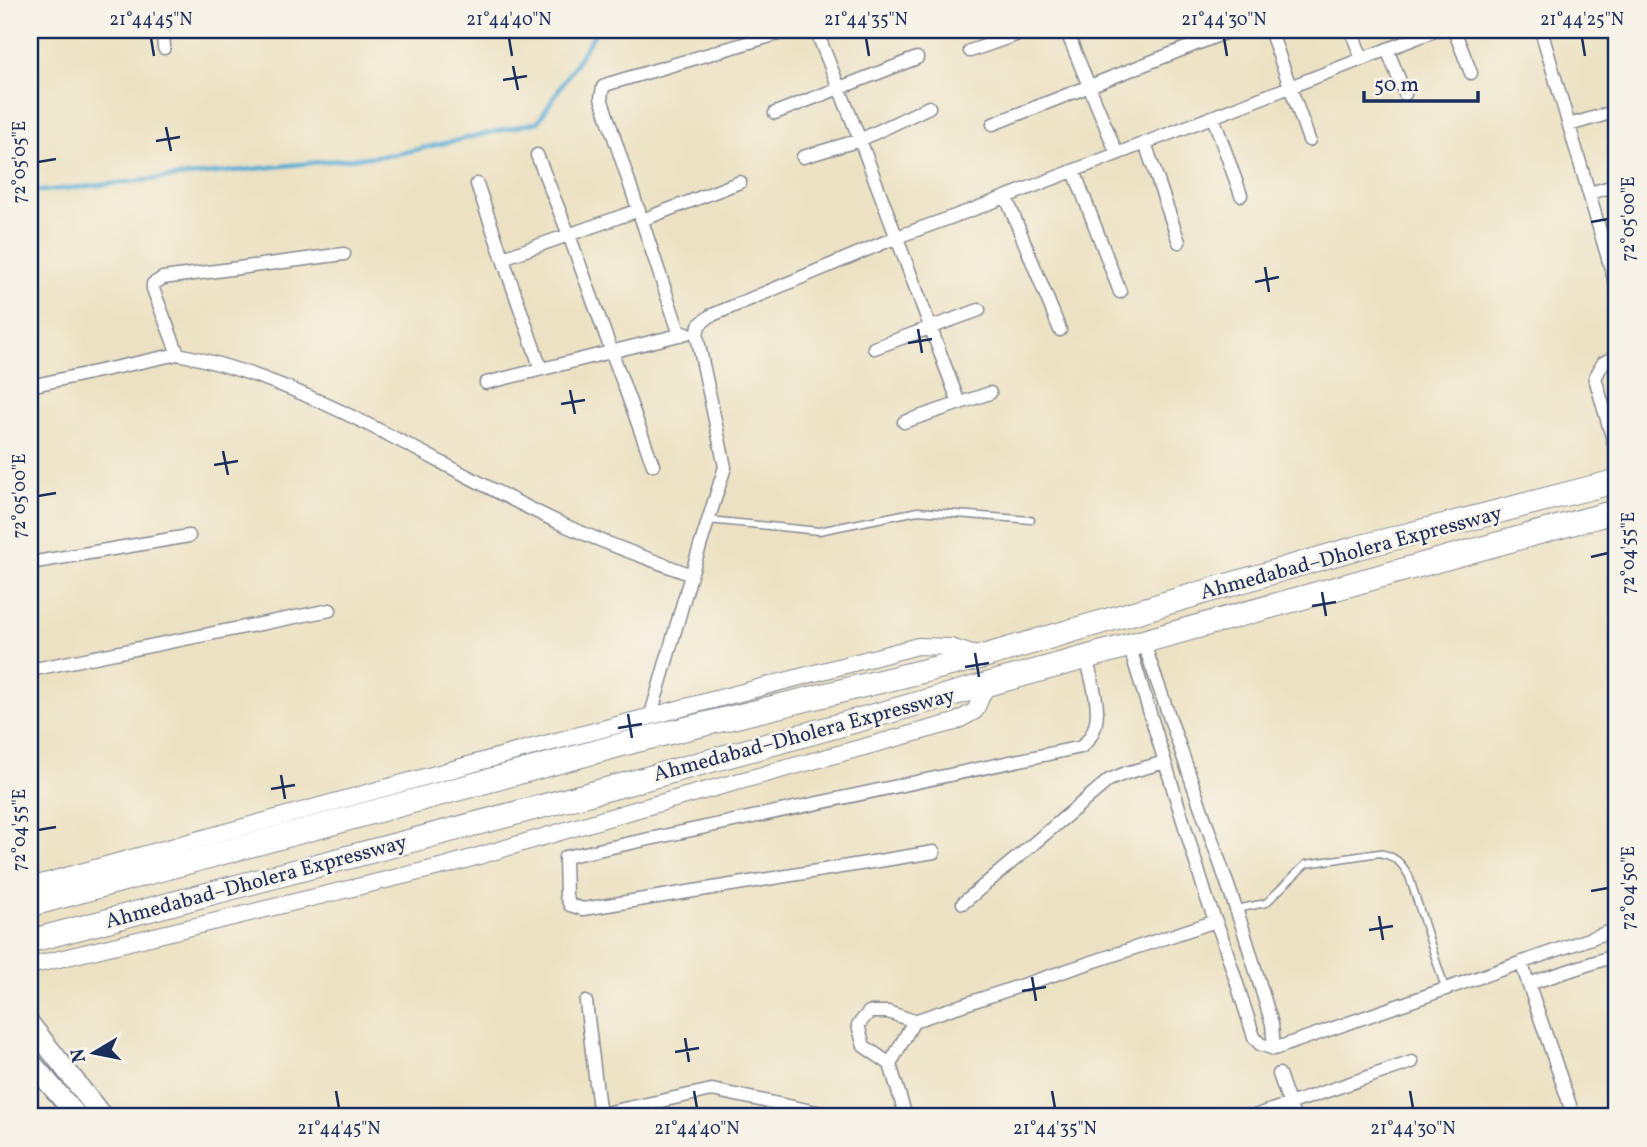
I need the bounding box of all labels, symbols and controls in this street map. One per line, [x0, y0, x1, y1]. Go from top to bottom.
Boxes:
text: 21°44'45"N [109, 8, 193, 33]
text: 21°44'40"N [466, 8, 552, 33]
text: 21°44'35"N [824, 8, 908, 33]
text: 21°44'30"N [1181, 8, 1267, 33]
text: 21°44'25"N [1540, 8, 1624, 33]
scale bar [1364, 60, 1477, 104]
text: 50 m [1374, 71, 1419, 100]
text: 72°05'05"E [8, 120, 33, 203]
text: 72°05'00"E [1617, 176, 1642, 262]
text: 72°05'00"E [8, 453, 33, 539]
street label: Ahmedabad–Dholera Expressway [1197, 499, 1506, 608]
text: 72°04'55"E [1617, 512, 1642, 594]
street label: Ahmedabad–Dholera Expressway [650, 681, 959, 790]
text: 72°04'55"E [8, 789, 33, 871]
street label: Ahmedabad–Dholera Expressway [102, 828, 411, 937]
text: 72°04'50"E [1617, 846, 1642, 930]
north arrow [60, 1018, 130, 1088]
text: N [65, 1046, 93, 1065]
text: 21°44'45"N [297, 1117, 381, 1142]
text: 21°44'40"N [654, 1117, 740, 1142]
text: 21°44'35"N [1013, 1117, 1097, 1142]
text: 21°44'30"N [1370, 1117, 1456, 1142]

